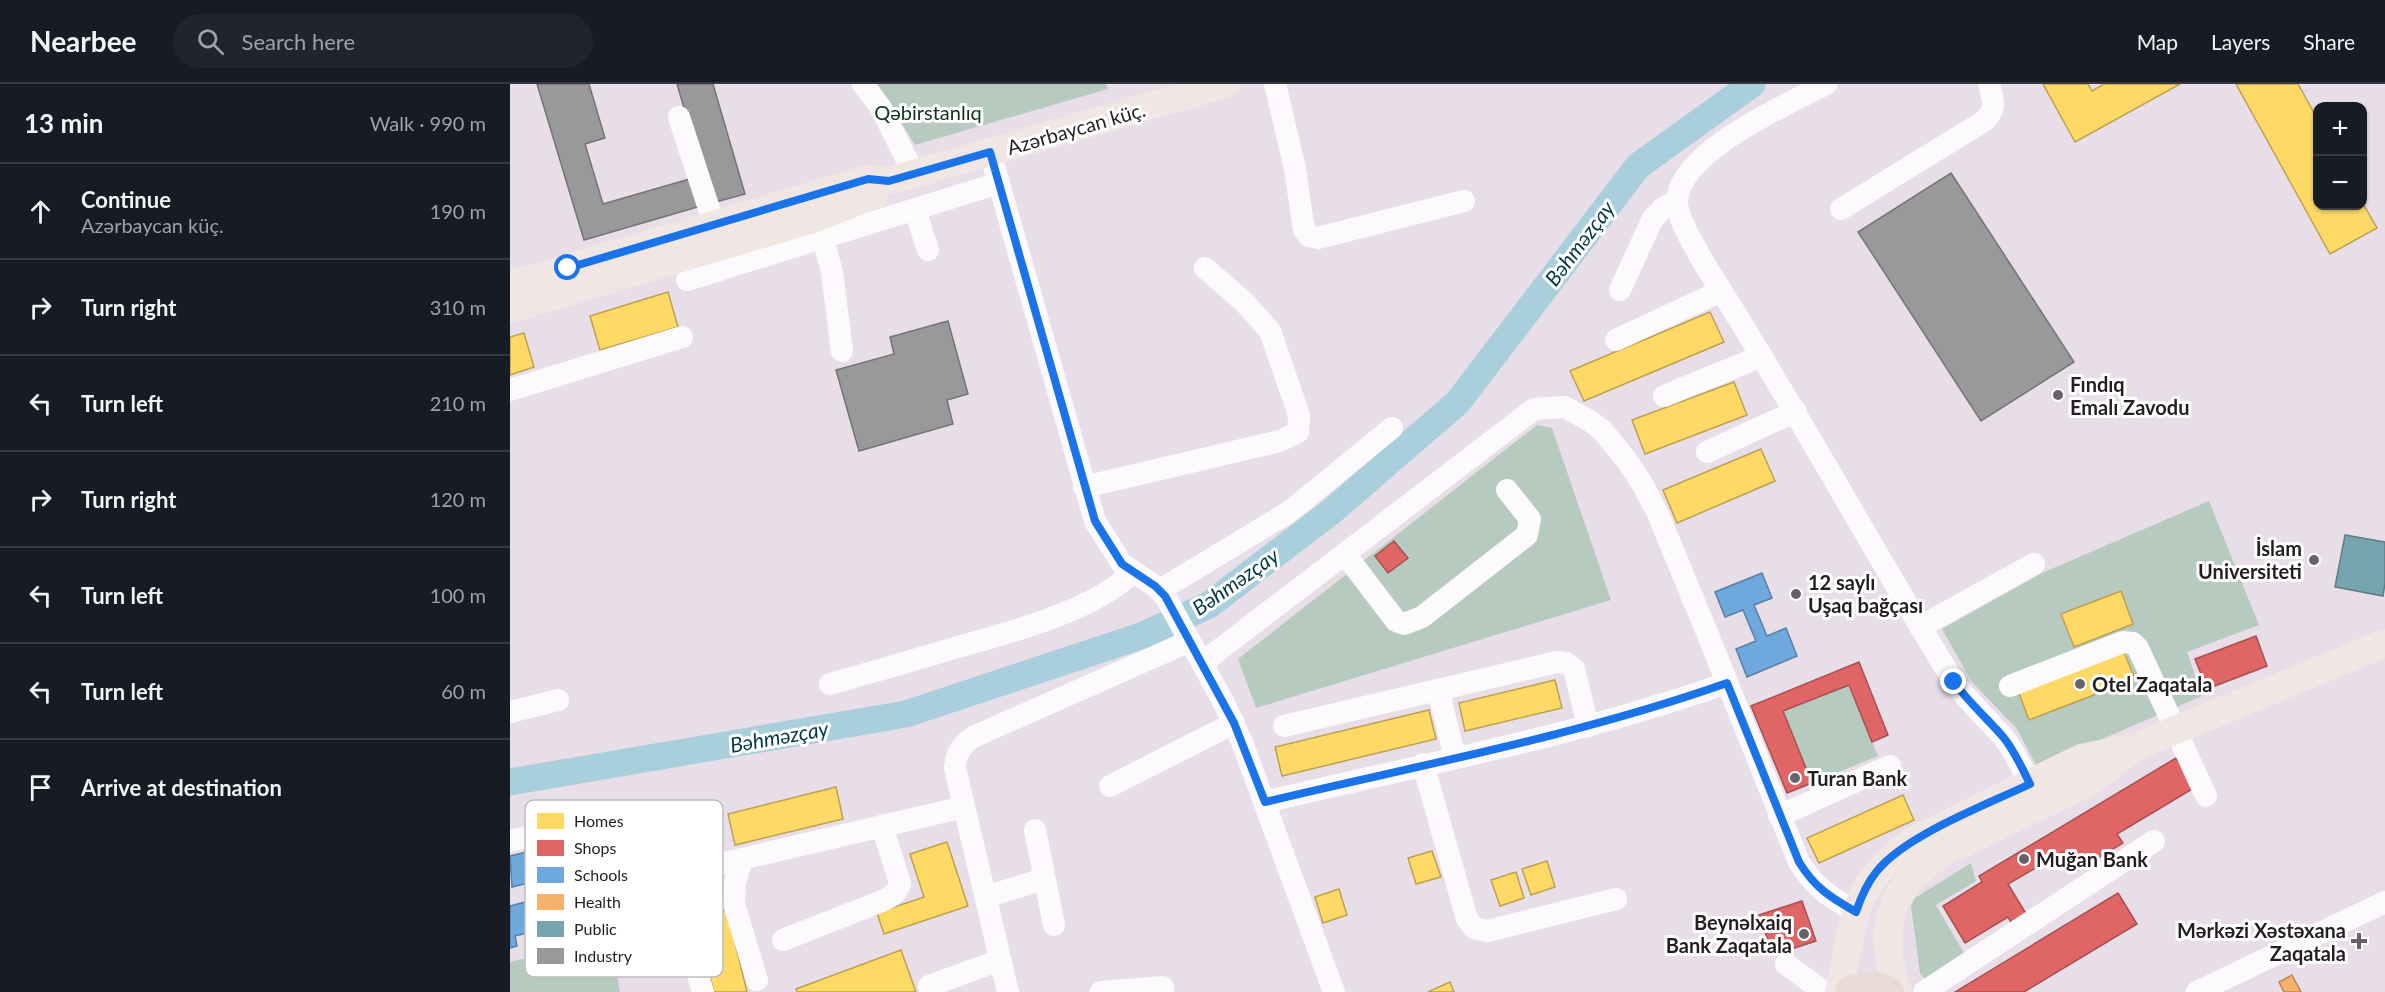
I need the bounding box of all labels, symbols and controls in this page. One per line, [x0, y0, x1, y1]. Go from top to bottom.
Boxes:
search box [173, 14, 593, 68]
text: Nearbee [30, 24, 137, 58]
icon: search [194, 25, 227, 58]
text: Search here [242, 28, 355, 55]
text: Map [2137, 29, 2178, 54]
text: Layers [2211, 29, 2270, 54]
text: Share [2303, 29, 2355, 54]
street label: Azərbaycan küç. [1004, 97, 1148, 159]
park label: Qəbirstanlıq [874, 100, 982, 124]
map controls [2313, 102, 2367, 210]
button: + [2313, 102, 2367, 156]
text: 13 min [24, 107, 104, 139]
text: Walk · 990 m [370, 111, 486, 135]
button: − [2313, 156, 2367, 210]
text: Continue [81, 186, 171, 213]
icon: ahead [24, 195, 57, 228]
water label: Bəhməzçay [1539, 195, 1619, 290]
text: 190 m [430, 199, 486, 223]
text: Azərbaycan küç. [81, 213, 224, 237]
route start [554, 254, 580, 280]
icon: right [24, 291, 57, 324]
text: Turn right [81, 294, 176, 321]
text: 310 m [430, 295, 486, 319]
place label: Fındıq Emalı Zavodu [2070, 372, 2189, 419]
icon: left [24, 387, 57, 420]
marker: Fındıq Emalı Zavodu [2051, 388, 2065, 402]
text: Turn left [81, 390, 163, 417]
text: 210 m [430, 391, 486, 415]
icon: right [24, 483, 57, 516]
text: Turn right [81, 486, 176, 513]
text: 120 m [430, 487, 486, 511]
place label: İslam Universiteti [2198, 536, 2302, 583]
water label: Bəhməzçay [1187, 542, 1284, 620]
marker: İslam Universiteti [2307, 553, 2321, 567]
place label: 12 saylı Uşaq bağçası [1808, 570, 1923, 617]
icon: left [24, 579, 57, 612]
text: Turn left [81, 582, 163, 609]
text: 100 m [430, 583, 486, 607]
marker: 12 saylı Uşaq bağçası [1789, 587, 1803, 601]
route end [1940, 668, 1966, 694]
place label: Otel Zaqatala [2092, 672, 2212, 696]
icon: left [24, 675, 57, 708]
marker: Otel Zaqatala [2073, 677, 2087, 691]
text: Turn left [81, 678, 163, 705]
text: 60 m [441, 679, 486, 703]
water label: Bəhməzçay [728, 715, 831, 757]
place label: Turan Bank [1807, 766, 1907, 790]
icon: arrive [24, 771, 57, 804]
marker: Turan Bank [1788, 771, 1802, 785]
text: Arrive at destination [81, 774, 282, 801]
legend [525, 800, 723, 977]
text: Homes [574, 811, 624, 830]
text: Shops [574, 838, 617, 857]
place label: Muğan Bank [2036, 847, 2148, 871]
marker: Muğan Bank [2017, 852, 2031, 866]
text: Schools [574, 865, 628, 884]
text: Health [574, 892, 621, 911]
place label: Beynəlxaiq Bank Zaqatala [1666, 910, 1792, 957]
place label: Mərkəzi Xəstəxana Zaqatala [2177, 918, 2346, 965]
text: Public [574, 919, 617, 938]
marker: Beynəlxaiq Bank Zaqatala [1797, 927, 1811, 941]
marker: Mərkəzi Xəstəxana Zaqatala [2350, 932, 2368, 950]
text: Industry [574, 946, 633, 965]

